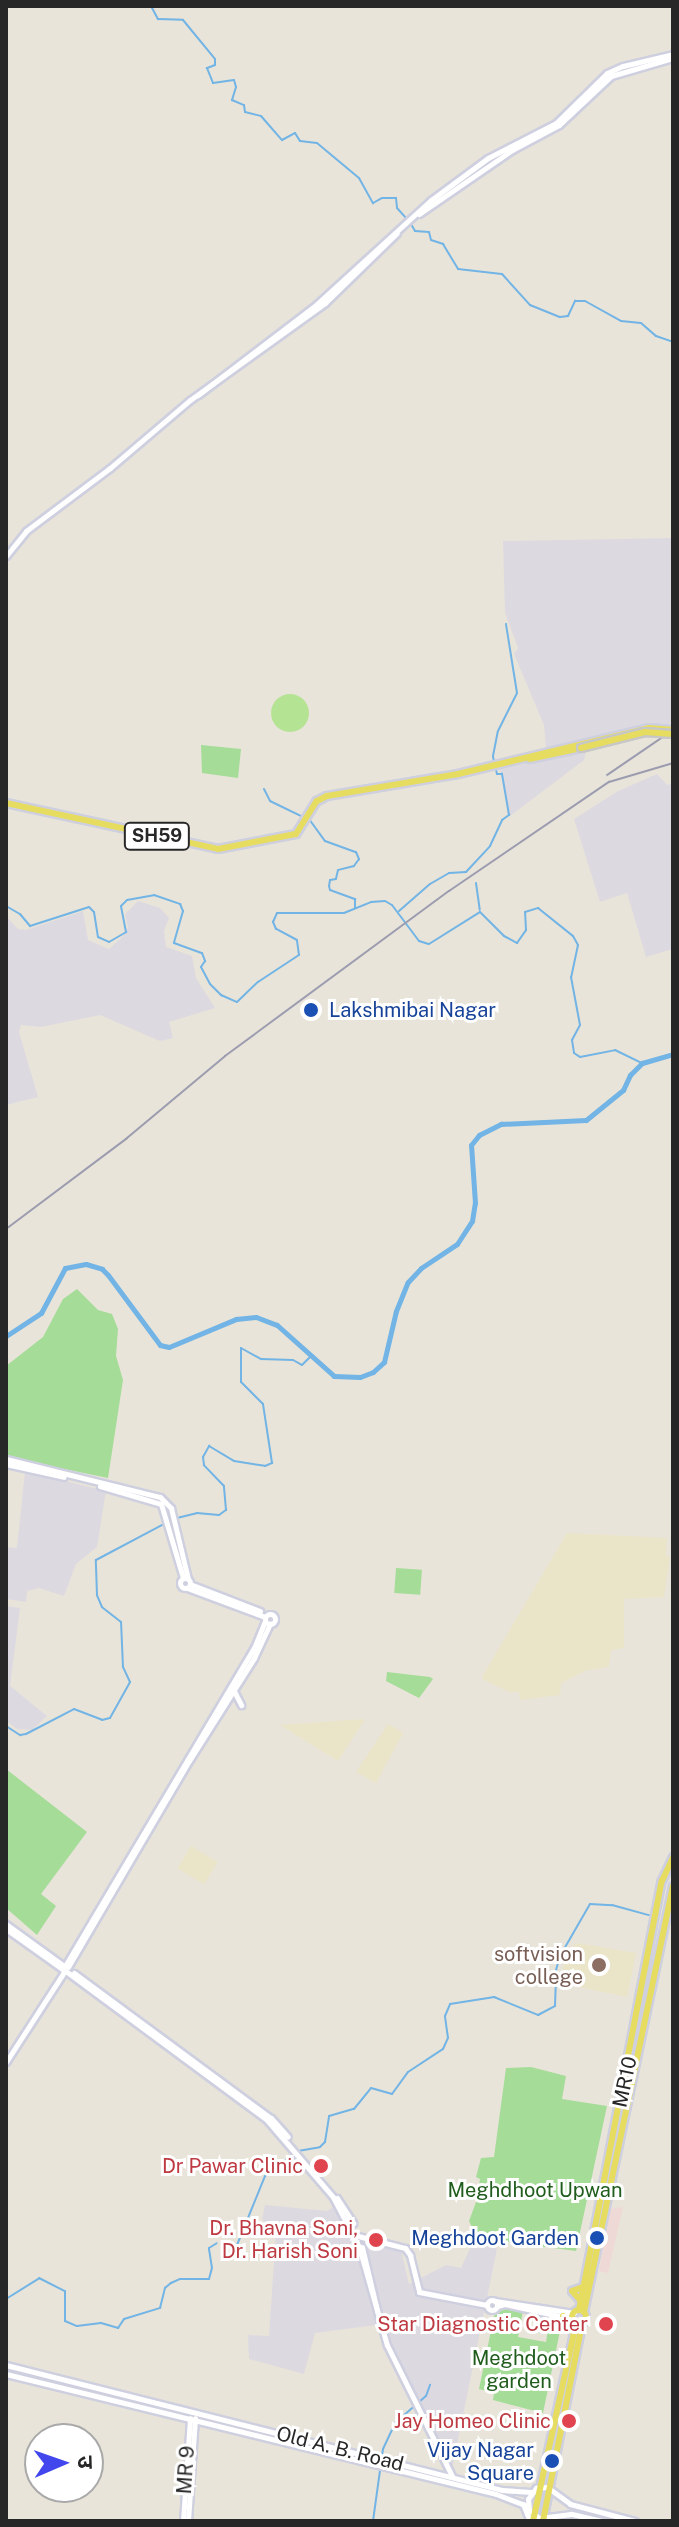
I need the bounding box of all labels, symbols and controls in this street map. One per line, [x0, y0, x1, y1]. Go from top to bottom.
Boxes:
road number: SH59 [123, 822, 191, 850]
place label: Lakshmibai Nagar [329, 998, 496, 1022]
marker: Lakshmibai Nagar [300, 999, 322, 1021]
place label: softvision college [494, 1942, 583, 1989]
marker: softvision college [590, 1956, 608, 1974]
street label: MR10 [608, 2054, 642, 2110]
place label: Dr Pawar Clinic [162, 2154, 303, 2178]
marker: Dr Pawar Clinic [310, 2155, 332, 2177]
park label: Meghdhoot Upwan [448, 2178, 622, 2202]
place label: Dr. Bhavna Soni, Dr. Harish Soni [209, 2216, 358, 2263]
place label: Meghdoot Garden [411, 2226, 579, 2250]
marker: Meghdoot Garden [586, 2227, 608, 2249]
marker: Dr. Bhavna Soni, Dr. Harish Soni [365, 2229, 387, 2251]
place label: Star Diagnostic Center [377, 2312, 588, 2336]
marker: Star Diagnostic Center [595, 2313, 617, 2335]
park label: Meghdoot garden [472, 2347, 566, 2394]
place label: Jay Homeo Clinic [393, 2409, 551, 2433]
marker: Jay Homeo Clinic [558, 2410, 580, 2432]
street label: Old A. B. Road [274, 2422, 406, 2476]
north arrow [24, 2423, 104, 2503]
place label: Vijay Nagar Square [427, 2438, 534, 2485]
street label: MR 9 [172, 2445, 200, 2495]
marker: Vijay Nagar Square [541, 2450, 563, 2472]
text: उ [73, 2455, 99, 2469]

